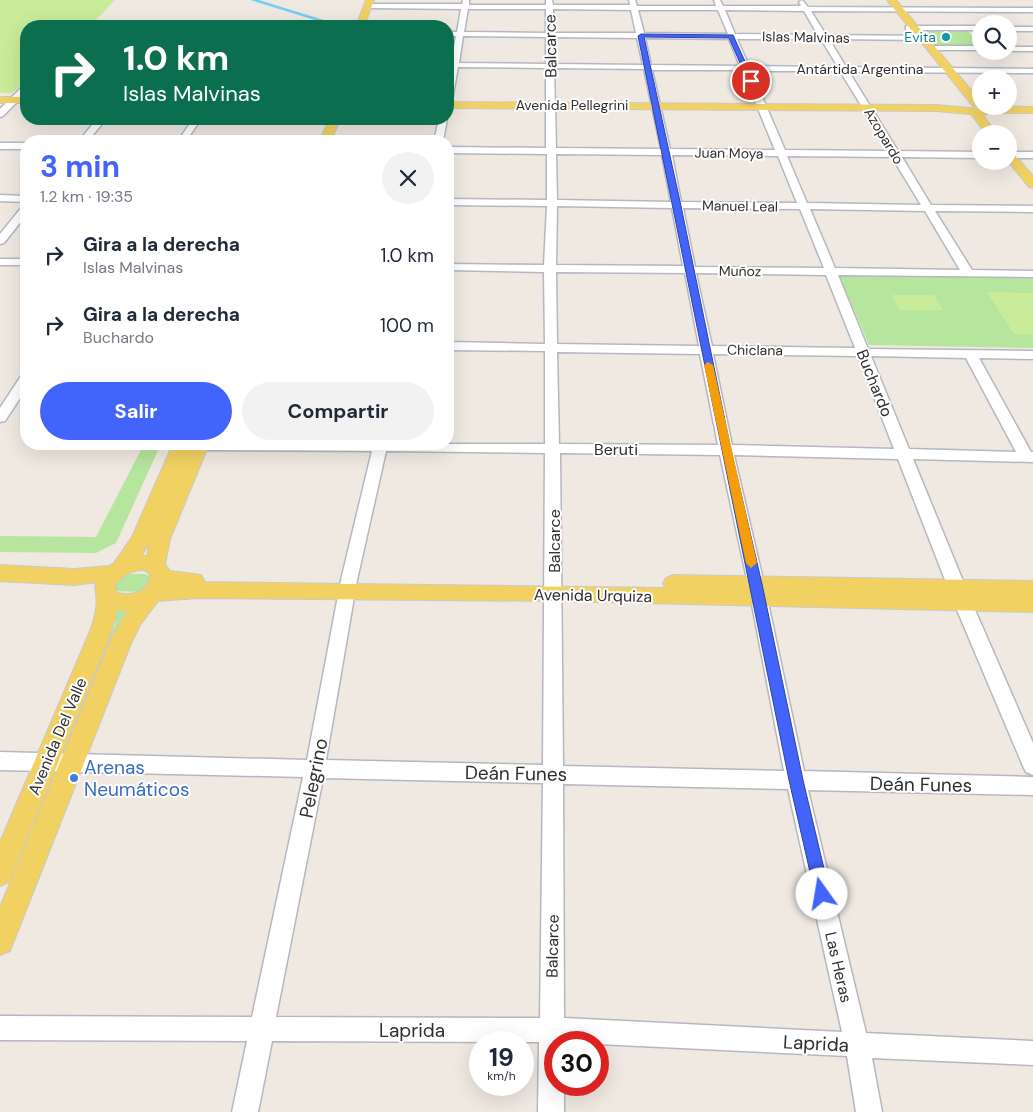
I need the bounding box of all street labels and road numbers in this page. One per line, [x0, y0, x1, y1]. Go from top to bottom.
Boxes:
street label: Balcarce [539, 14, 562, 78]
street label: Islas Malvinas [762, 27, 850, 47]
street label: Antártida Argentina [797, 60, 923, 78]
street label: Avenida Pellegrini [516, 96, 628, 114]
street label: Azopardo [860, 105, 908, 167]
street label: Juan Moya [694, 143, 764, 163]
street label: Manuel Leal [702, 196, 778, 216]
street label: Muñoz [719, 262, 761, 280]
street label: Chiclana [727, 341, 783, 359]
street label: Buchardo [851, 346, 898, 420]
street label: Beruti [594, 439, 638, 460]
street label: Balcarce [544, 509, 565, 573]
street label: Avenida Urquiza [534, 584, 652, 607]
street label: Avenida Del Valle [23, 674, 92, 798]
street label: Pelegrino [294, 736, 333, 820]
street label: Deán Funes [465, 760, 567, 787]
street label: Deán Funes [870, 771, 972, 798]
street label: Balcarce [541, 914, 564, 978]
street label: Las Heras [820, 930, 857, 1005]
street label: Laprida [379, 1018, 445, 1043]
street label: Laprida [782, 1029, 850, 1058]

